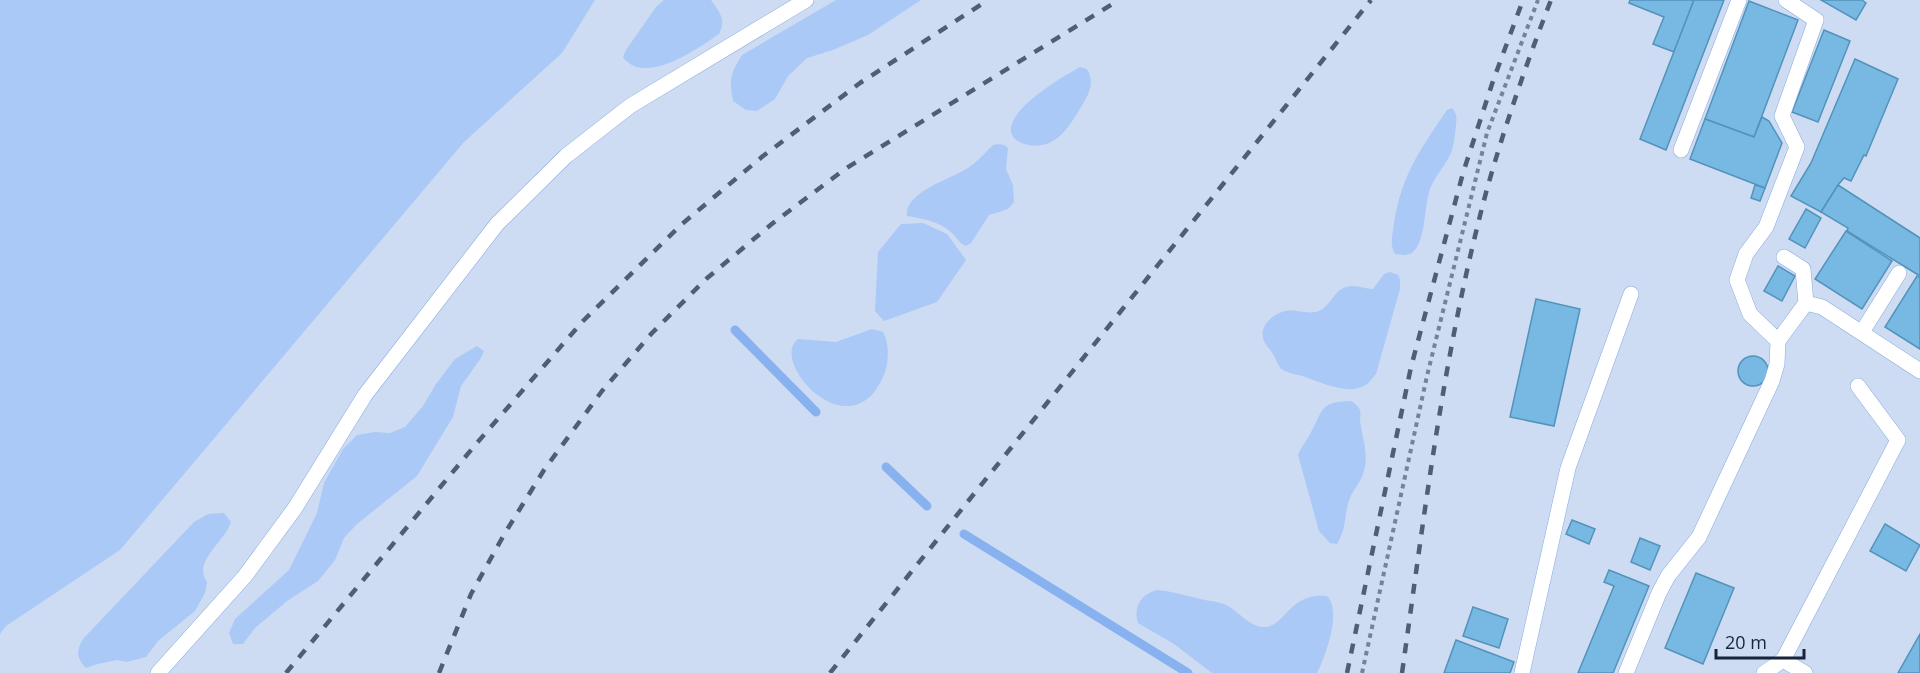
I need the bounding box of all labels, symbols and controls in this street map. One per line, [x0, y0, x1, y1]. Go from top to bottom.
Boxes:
scale bar [1716, 622, 1804, 660]
text: 20 m [1725, 630, 1767, 654]

